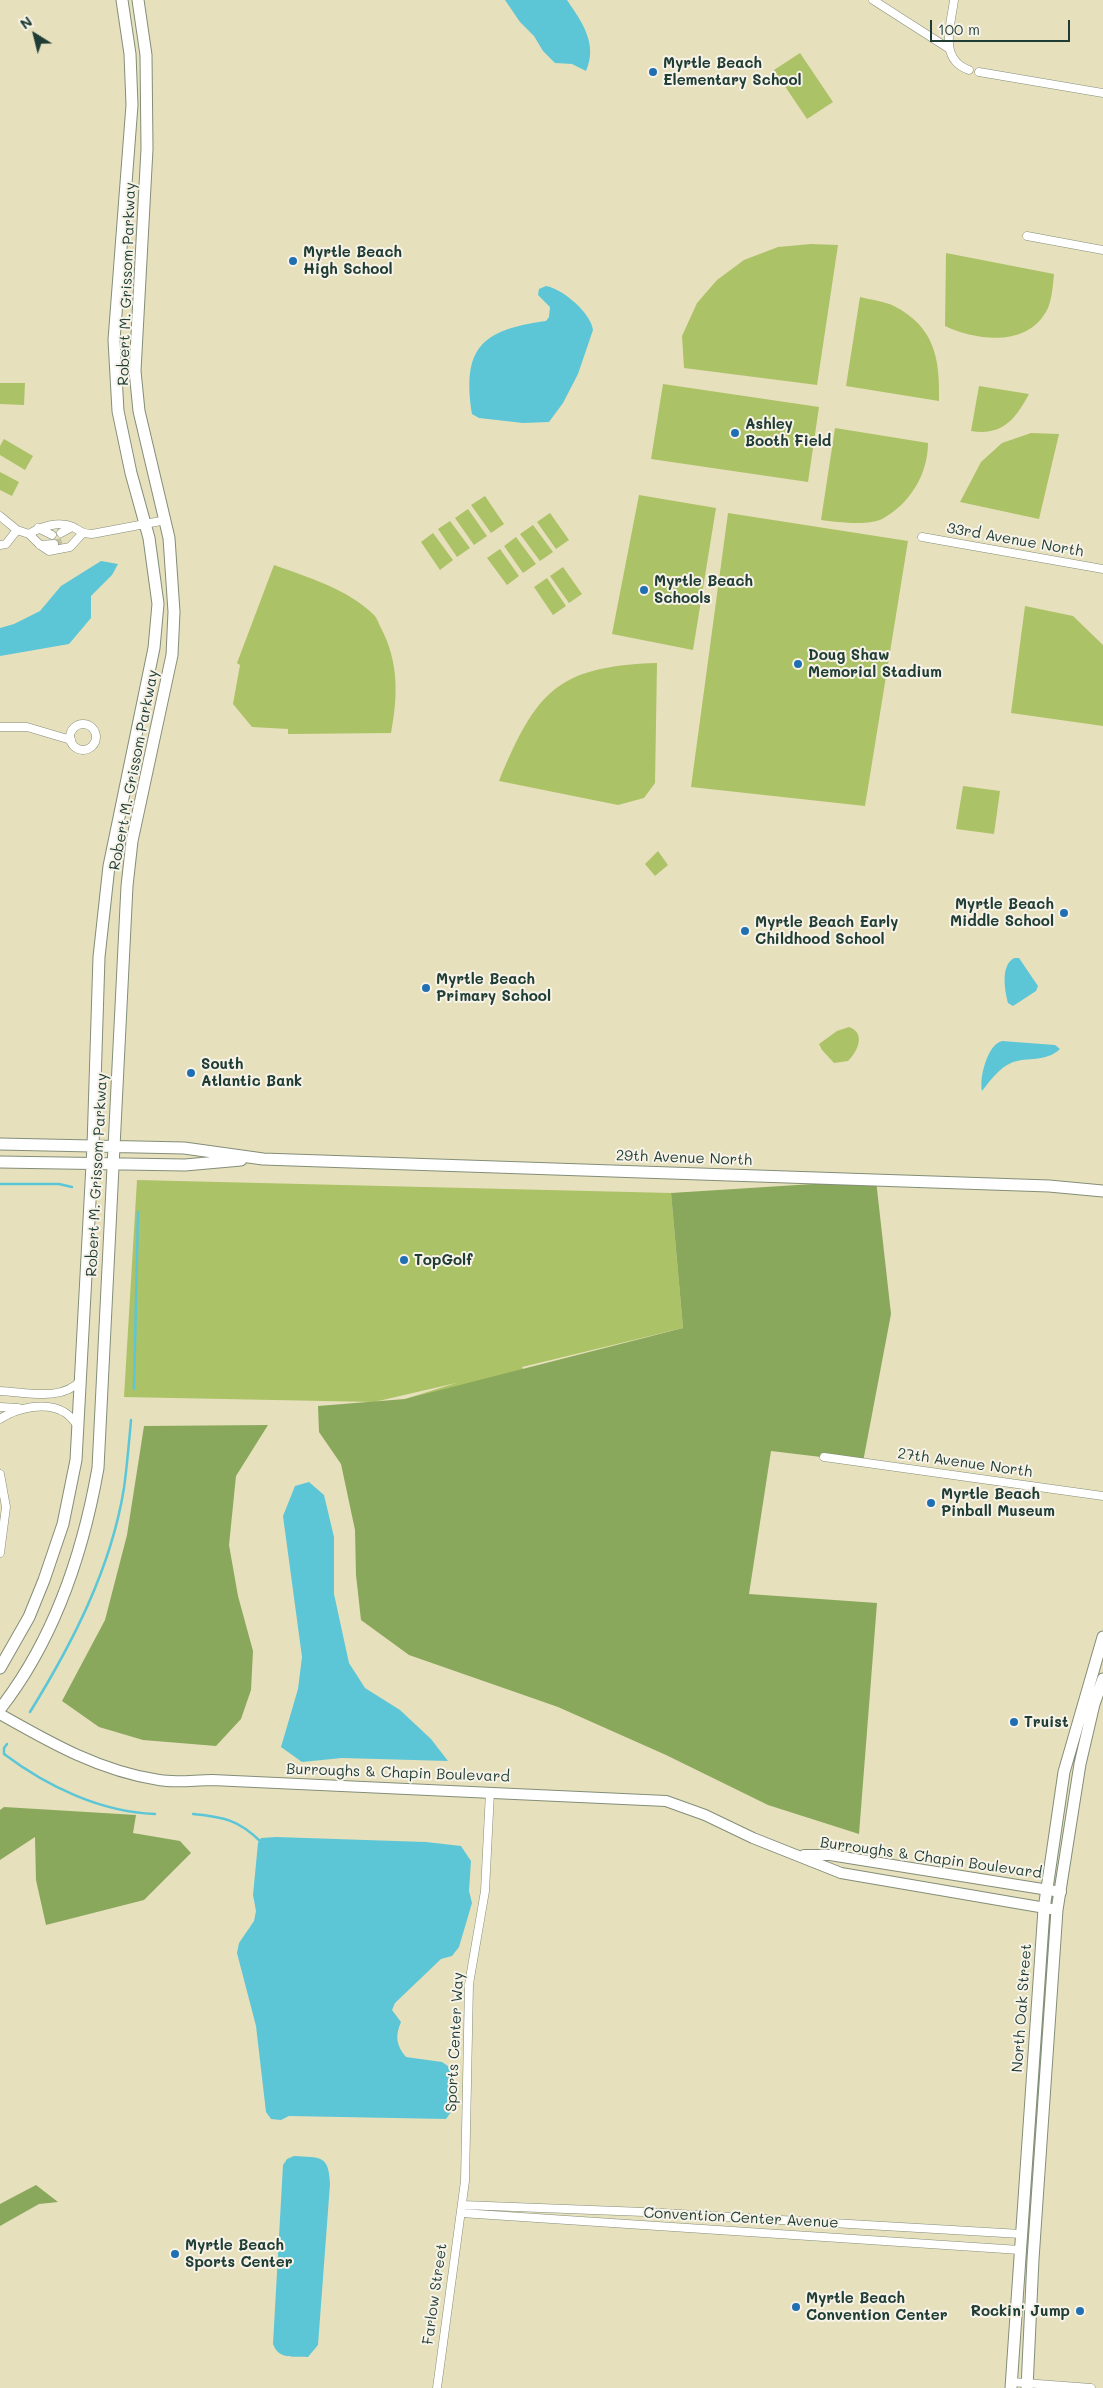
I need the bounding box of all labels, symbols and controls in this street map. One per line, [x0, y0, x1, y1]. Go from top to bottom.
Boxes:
north arrow [10, 10, 60, 60]
scale bar [933, 10, 1073, 42]
text: N [16, 12, 36, 33]
text: 100 m [938, 19, 980, 39]
place label: Myrtle Beach Elementary School [663, 54, 802, 89]
marker: Myrtle Beach Elementary School [647, 66, 659, 78]
street label: Robert M. Grissom Parkway [114, 182, 140, 386]
place label: Myrtle Beach High School [303, 243, 402, 278]
marker: Myrtle Beach High School [287, 255, 299, 267]
place label: Ashley Booth Field [745, 415, 831, 450]
marker: Ashley Booth Field [729, 427, 741, 439]
street label: 33rd Avenue North [945, 519, 1085, 561]
place label: Myrtle Beach Schools [654, 572, 753, 607]
marker: Myrtle Beach Schools [638, 584, 650, 596]
place label: Doug Shaw Memorial Stadium [808, 646, 942, 681]
marker: Doug Shaw Memorial Stadium [792, 658, 804, 670]
street label: Robert M. Grissom Parkway [106, 668, 162, 872]
place label: Myrtle Beach Middle School [950, 895, 1054, 930]
marker: Myrtle Beach Middle School [1058, 907, 1070, 919]
place label: Myrtle Beach Early Childhood School [755, 913, 898, 948]
marker: Myrtle Beach Early Childhood School [739, 925, 751, 937]
place label: Myrtle Beach Primary School [436, 970, 551, 1005]
marker: Myrtle Beach Primary School [420, 982, 432, 994]
place label: South Atlantic Bank [201, 1055, 302, 1090]
marker: South Atlantic Bank [185, 1067, 197, 1079]
street label: Robert M. Grissom Parkway [83, 1073, 111, 1277]
street label: 29th Avenue North [616, 1147, 752, 1169]
place label: TopGolf [414, 1251, 473, 1269]
marker: TopGolf [398, 1254, 410, 1266]
street label: 27th Avenue North [897, 1445, 1033, 1481]
place label: Myrtle Beach Pinball Museum [941, 1485, 1055, 1520]
marker: Myrtle Beach Pinball Museum [925, 1497, 937, 1509]
place label: Truist [1024, 1713, 1069, 1731]
marker: Truist [1008, 1716, 1020, 1728]
street label: Burroughs & Chapin Boulevard [286, 1760, 510, 1786]
street label: Burroughs & Chapin Boulevard [819, 1834, 1043, 1882]
street label: North Oak Street [1009, 1943, 1035, 2073]
street label: Sports Center Way [442, 1972, 468, 2112]
street label: Convention Center Avenue [643, 2204, 839, 2232]
place label: Myrtle Beach Sports Center [185, 2236, 292, 2271]
street label: Farlow Street [419, 2242, 451, 2346]
marker: Myrtle Beach Sports Center [169, 2248, 181, 2260]
place label: Myrtle Beach Convention Center [806, 2289, 947, 2324]
marker: Myrtle Beach Convention Center [790, 2301, 802, 2313]
place label: Rockin' Jump [971, 2302, 1070, 2320]
marker: Rockin' Jump [1074, 2305, 1086, 2317]

